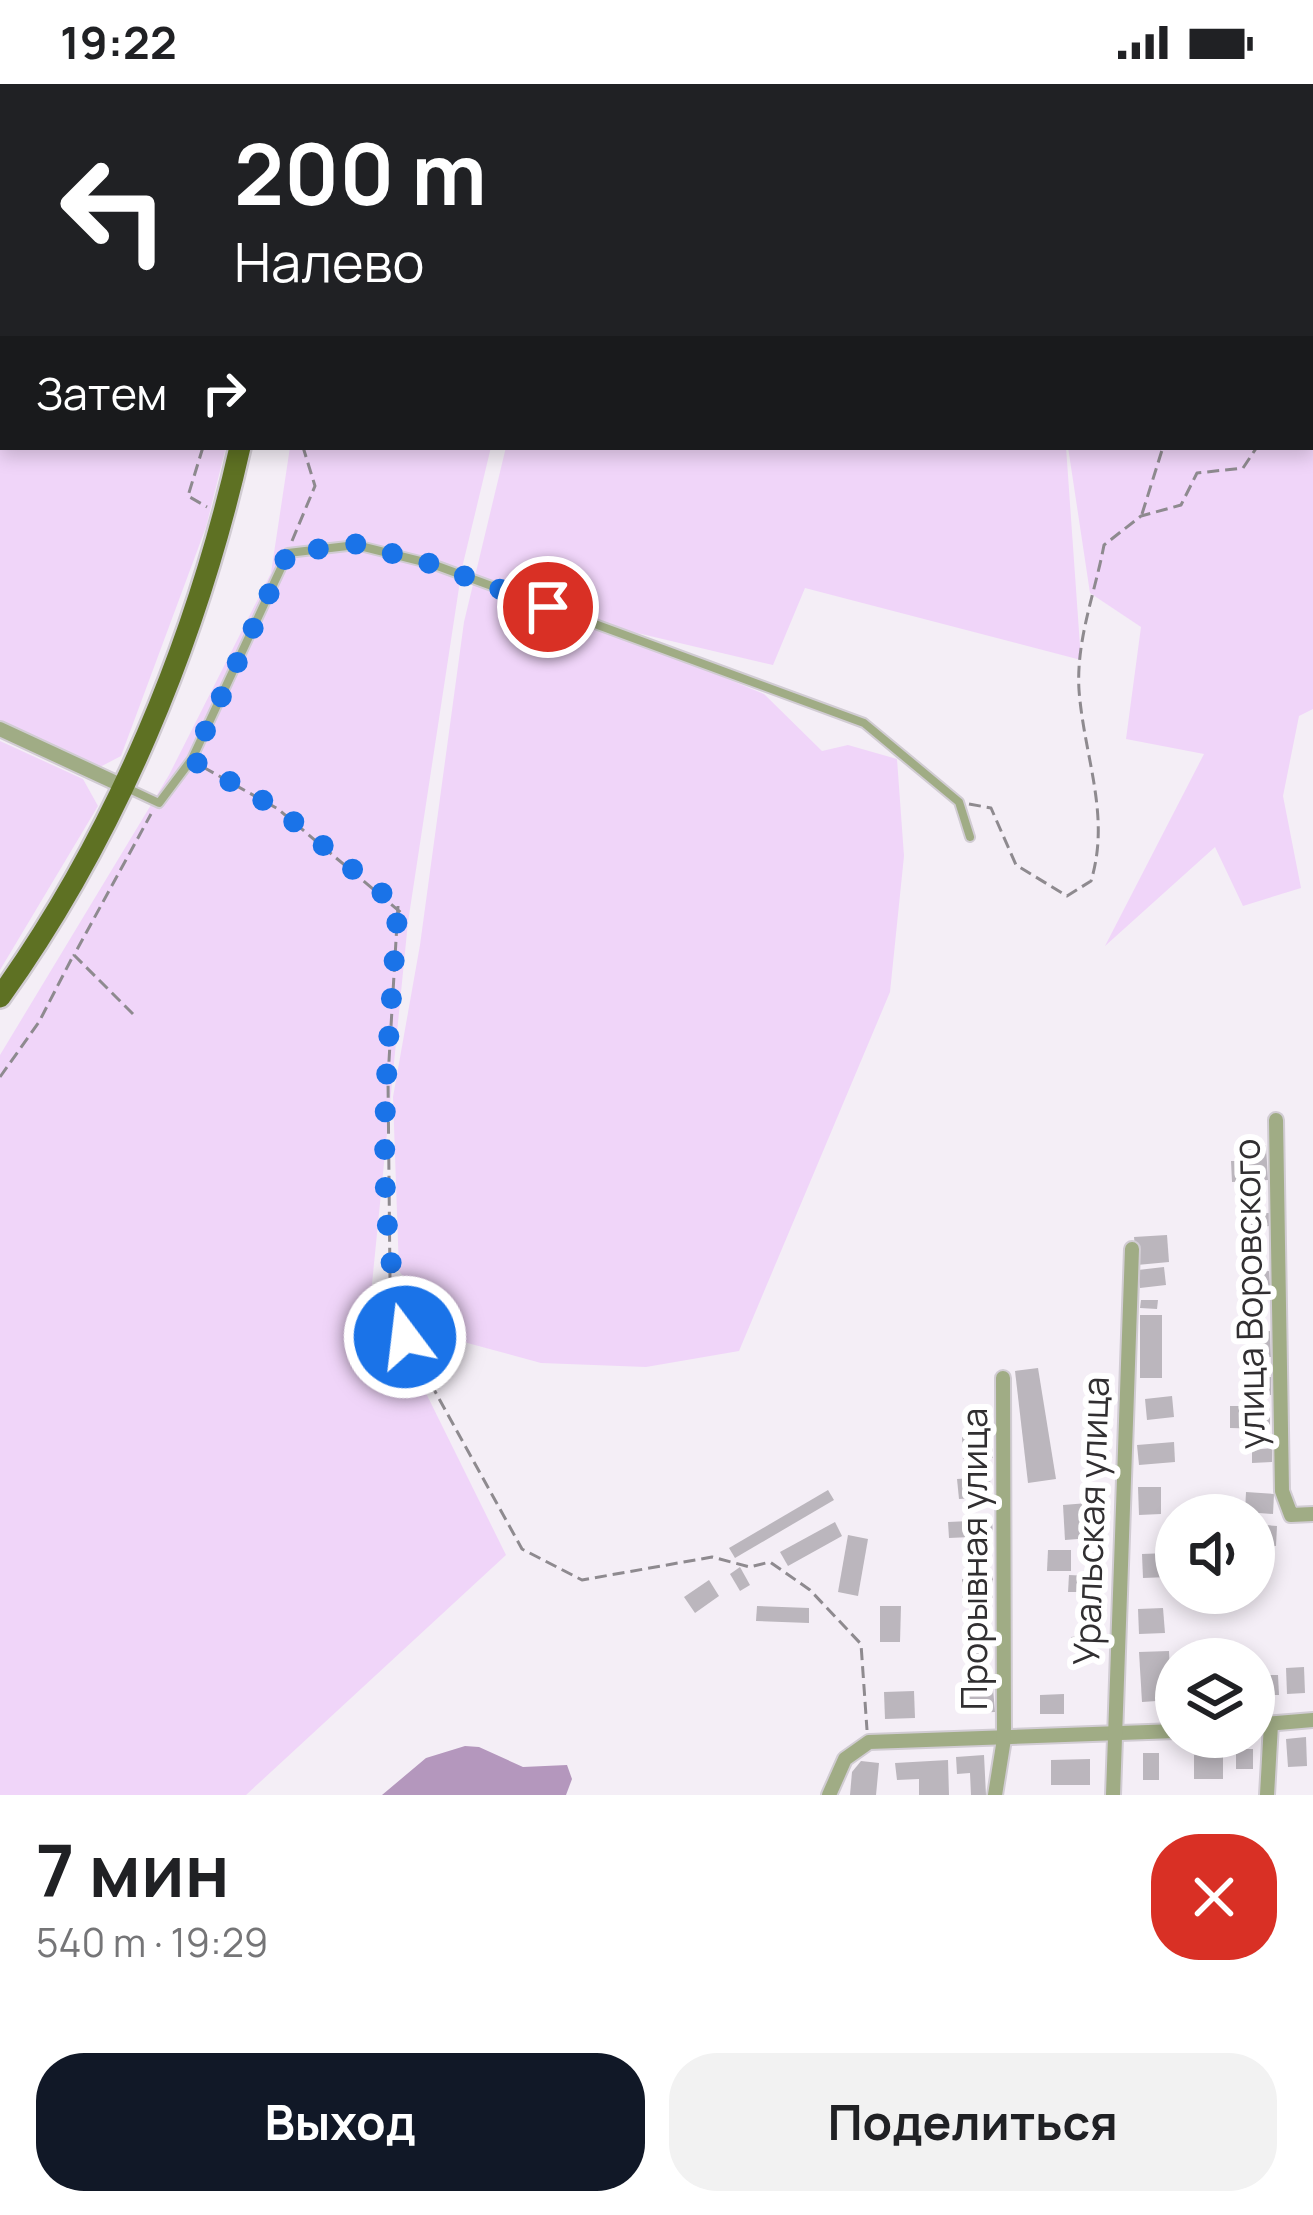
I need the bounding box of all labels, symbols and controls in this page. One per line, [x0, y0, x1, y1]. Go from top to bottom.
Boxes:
text: 19:22 [60, 11, 177, 73]
text: 200 m [234, 115, 487, 230]
icon: left [36, 132, 192, 288]
text: Налево [234, 224, 424, 298]
icon: right [191, 360, 257, 426]
text: Затем [36, 362, 167, 424]
pin [497, 556, 599, 658]
icon: arrive [515, 574, 581, 640]
street label: улица Воровского [1221, 1138, 1276, 1450]
position arrow [342, 1274, 468, 1400]
street label: Уральская улица [1061, 1376, 1120, 1666]
street label: Прорывная улица [949, 1408, 998, 1710]
map controls [1155, 1494, 1275, 1758]
button: sound [1155, 1494, 1275, 1614]
button: layers [1155, 1638, 1275, 1758]
text: 7 мин [36, 1820, 230, 1919]
button: close [1151, 1834, 1277, 1960]
text: 540 m · 19:29 [36, 1915, 268, 1969]
button: Выход [36, 2053, 645, 2191]
button: Поделиться [669, 2053, 1277, 2191]

